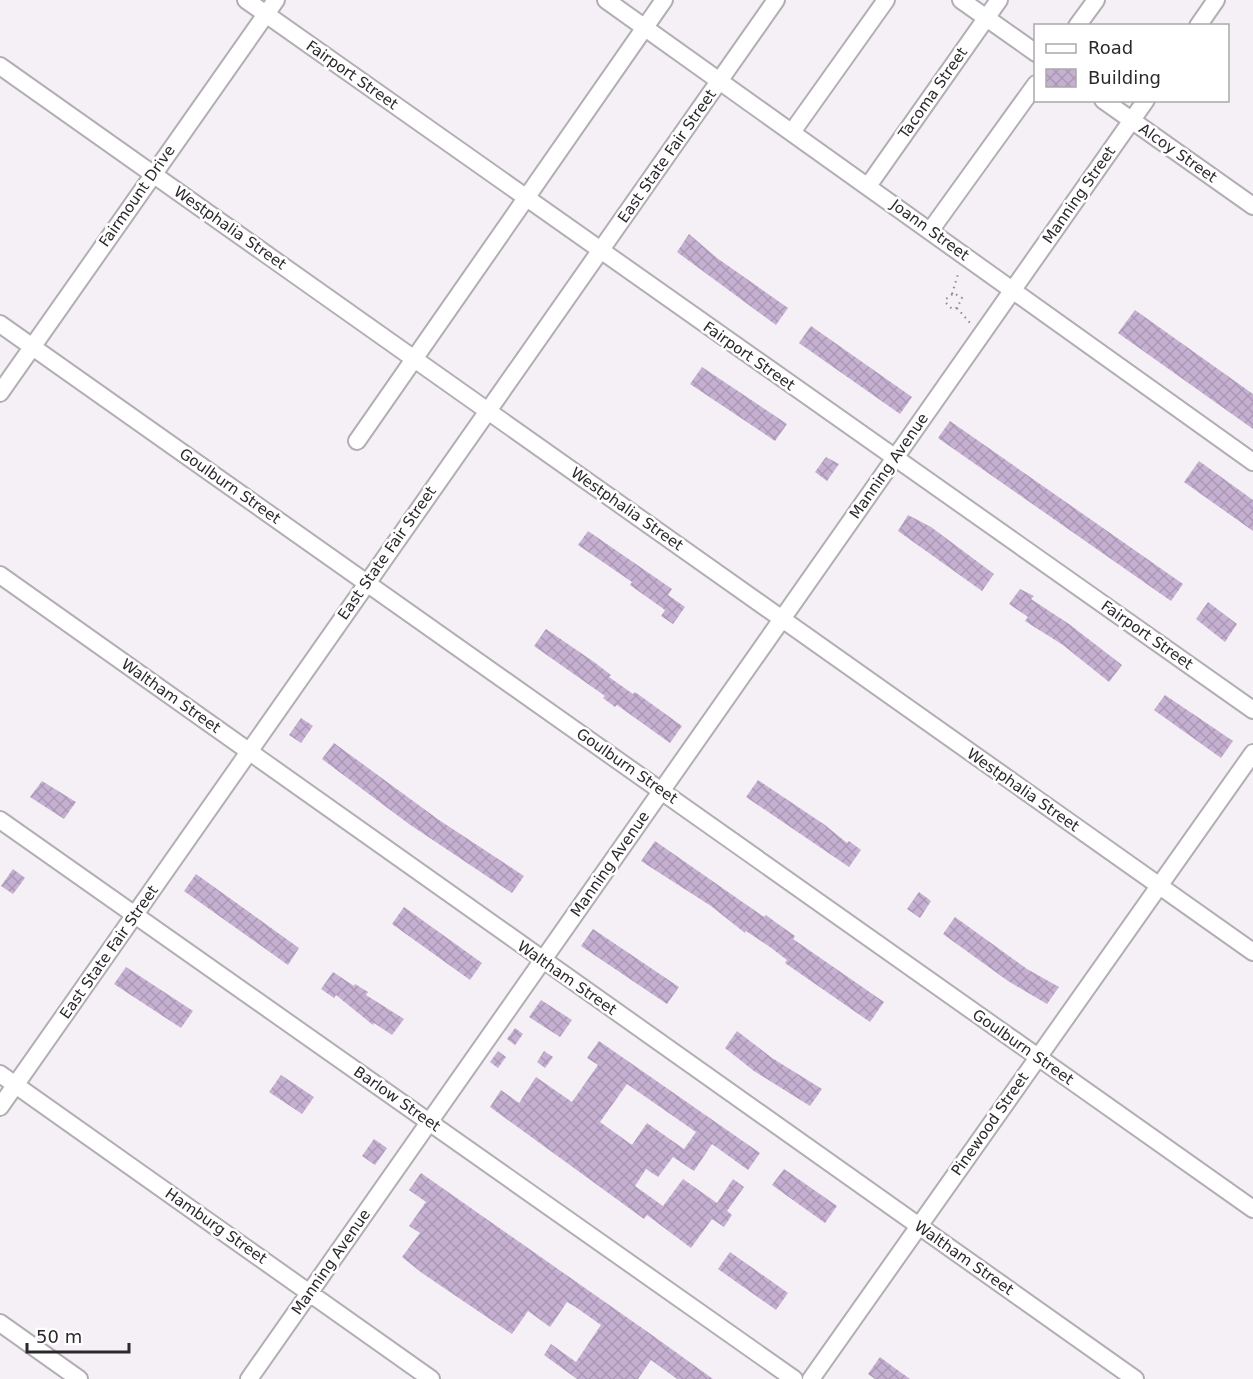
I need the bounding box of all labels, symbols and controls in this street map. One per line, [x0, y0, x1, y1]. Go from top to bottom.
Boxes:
legend [1034, 24, 1229, 102]
street label: Fairport Street [303, 37, 401, 113]
text: Road [1088, 37, 1133, 58]
street label: Tacoma Street [894, 44, 971, 143]
text: Building [1088, 67, 1161, 88]
street label: East State Fair Street [614, 86, 720, 226]
street label: Alcoy Street [1136, 120, 1221, 187]
street label: Fairmount Drive [95, 142, 179, 250]
street label: Manning Street [1039, 143, 1119, 247]
street label: Westphalia Street [170, 182, 290, 274]
street label: Joann Street [887, 195, 973, 264]
street label: Fairport Street [700, 318, 798, 394]
street label: Manning Avenue [846, 410, 932, 522]
street label: Goulburn Street [176, 444, 284, 528]
street label: Westphalia Street [567, 463, 687, 555]
street label: East State Fair Street [334, 483, 440, 623]
street label: Fairport Street [1098, 597, 1196, 673]
street label: Waltham Street [118, 655, 224, 737]
street label: Goulburn Street [573, 724, 681, 808]
street label: Westphalia Street [963, 744, 1083, 836]
street label: Manning Avenue [567, 808, 653, 920]
street label: East State Fair Street [56, 882, 162, 1022]
street label: Waltham Street [514, 937, 620, 1019]
street label: Goulburn Street [969, 1005, 1077, 1089]
street label: Barlow Street [350, 1062, 444, 1136]
street label: Pinewood Street [948, 1069, 1032, 1179]
street label: Hamburg Street [162, 1184, 270, 1268]
street label: Manning Avenue [288, 1206, 374, 1318]
street label: Waltham Street [911, 1217, 1017, 1299]
scale bar [27, 1316, 129, 1354]
text: 50 m [36, 1326, 82, 1347]

